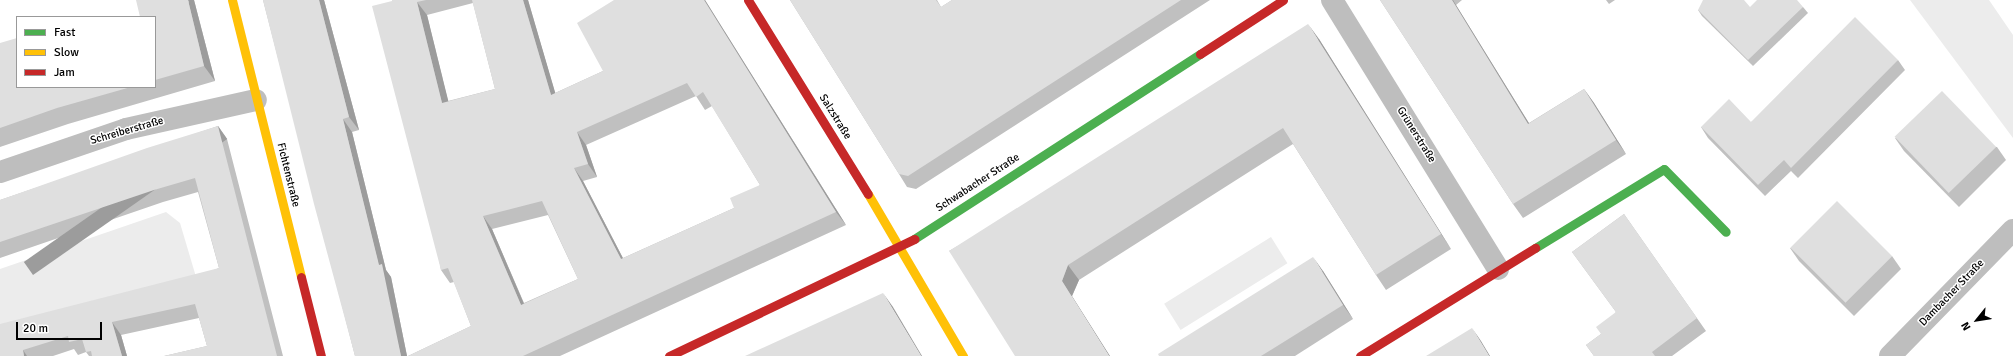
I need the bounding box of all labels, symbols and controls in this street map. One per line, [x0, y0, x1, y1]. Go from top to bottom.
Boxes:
legend [16, 16, 156, 88]
text: Fast [54, 25, 75, 40]
text: Slow [54, 45, 79, 60]
text: Jam [54, 65, 75, 80]
street label: Salzstraße [816, 92, 854, 142]
street label: Grünerstraße [1394, 105, 1438, 165]
street label: Schreiberstraße [89, 114, 165, 148]
street label: Fichtenstraße [274, 142, 302, 208]
street label: Schwabacher Straße [934, 151, 1022, 215]
street label: Dambacher Straße [1917, 257, 1987, 329]
north arrow [1957, 300, 1997, 340]
scale bar [18, 314, 104, 340]
text: N [1959, 320, 1974, 333]
text: 20 m [23, 321, 48, 336]

